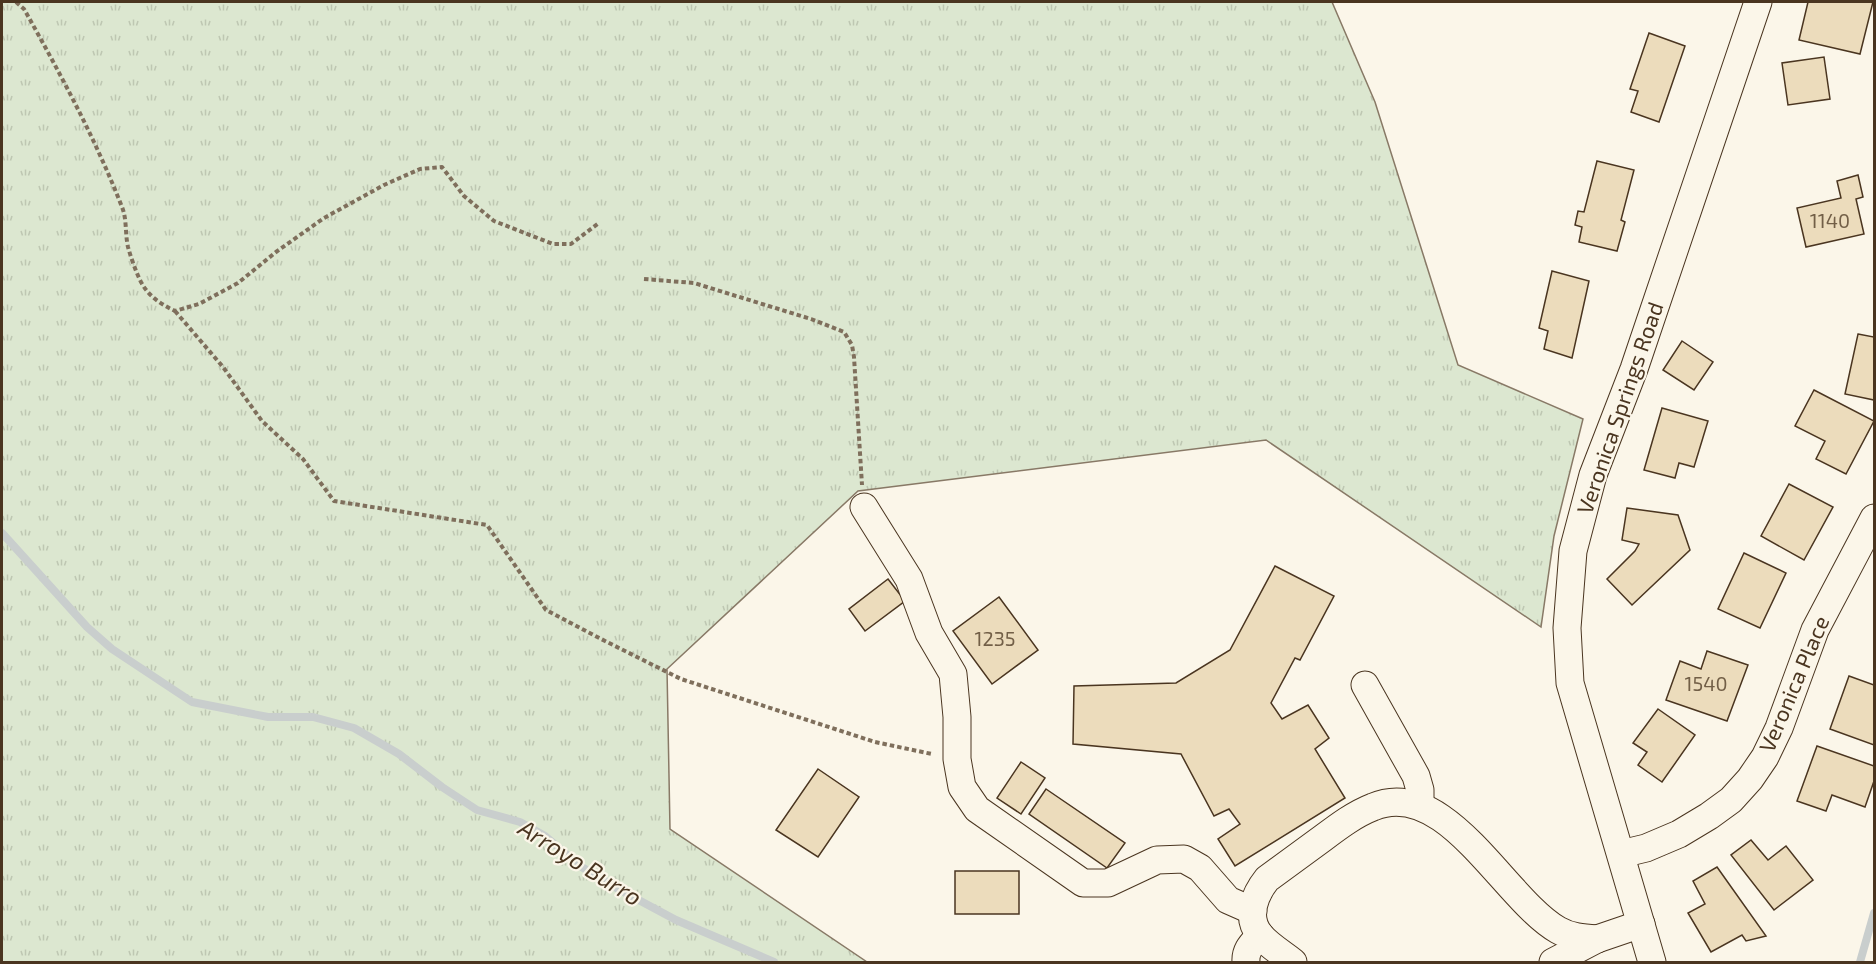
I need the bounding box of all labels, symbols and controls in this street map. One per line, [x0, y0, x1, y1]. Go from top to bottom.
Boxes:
house number: 1140 [1810, 208, 1850, 232]
street label: Veronica Springs Road [1571, 298, 1668, 517]
street label: Veronica Place [1753, 612, 1833, 756]
house number: 1235 [974, 626, 1016, 650]
house number: 1540 [1684, 671, 1728, 695]
water label: Arroyo Burro [513, 812, 648, 911]

